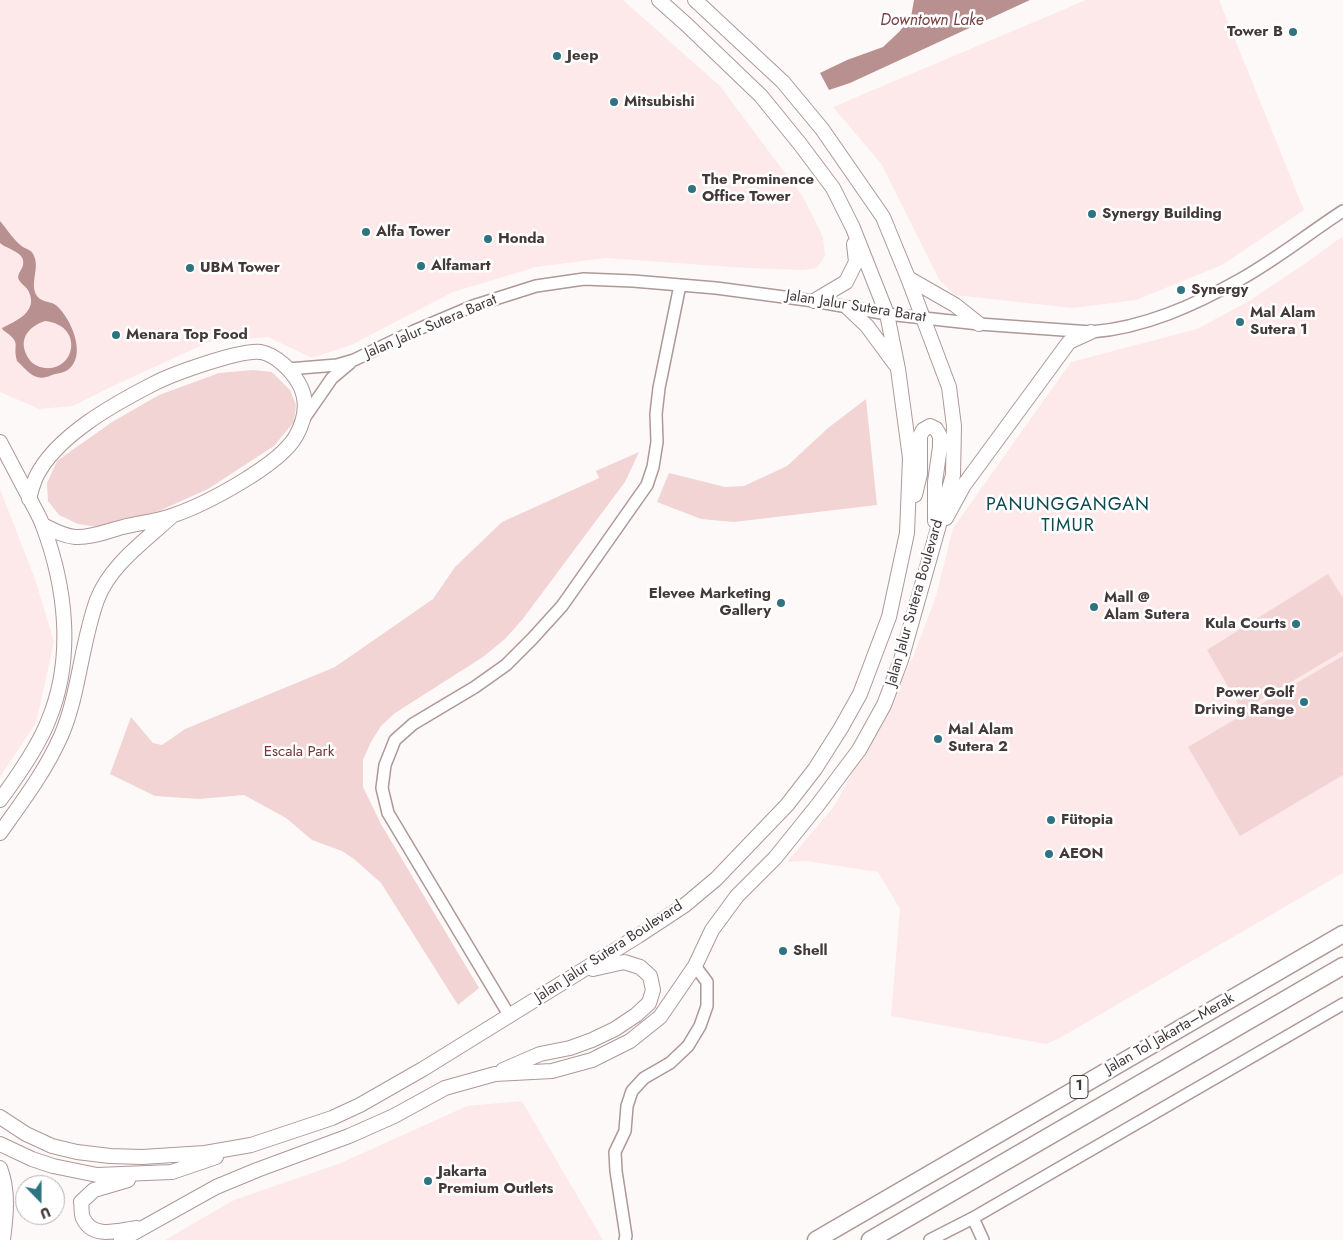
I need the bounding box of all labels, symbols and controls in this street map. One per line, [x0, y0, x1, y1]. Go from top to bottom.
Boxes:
water label: Downtown Lake [880, 11, 984, 31]
place label: Tower B [1227, 23, 1283, 41]
marker: Tower B [1287, 26, 1299, 38]
place label: Jeep [567, 47, 598, 65]
marker: Jeep [551, 50, 563, 62]
place label: Mitsubishi [624, 93, 695, 111]
marker: Mitsubishi [608, 96, 620, 108]
place label: The Prominence Office Tower [702, 171, 814, 206]
marker: The Prominence Office Tower [686, 183, 698, 195]
place label: Synergy Building [1102, 205, 1222, 223]
marker: Synergy Building [1086, 208, 1098, 220]
place label: Alfa Tower [376, 223, 450, 241]
marker: Alfa Tower [360, 226, 372, 238]
place label: Honda [498, 230, 545, 248]
marker: Honda [482, 233, 494, 245]
place label: Alfamart [431, 257, 491, 275]
place label: UBM Tower [200, 259, 280, 277]
marker: Alfamart [415, 260, 427, 272]
marker: UBM Tower [184, 262, 196, 274]
place label: Synergy [1191, 281, 1248, 299]
marker: Synergy [1175, 284, 1187, 296]
street label: Jalan Jalur Sutera Barat [785, 287, 927, 327]
street label: Jalan Jalur Sutera Barat [362, 291, 500, 363]
place label: Mal Alam Sutera 1 [1250, 304, 1315, 339]
marker: Mal Alam Sutera 1 [1234, 316, 1246, 328]
place label: Menara Top Food [126, 326, 248, 344]
marker: Menara Top Food [110, 329, 122, 341]
district label: PANUNGGANGAN TIMUR [984, 495, 1152, 538]
street label: Jalan Jalur Sutera Boulevard [883, 517, 947, 689]
place label: Elevee Marketing Gallery [649, 585, 771, 620]
place label: Mall @ Alam Sutera [1104, 589, 1190, 624]
marker: Elevee Marketing Gallery [775, 597, 787, 609]
marker: Mall @ Alam Sutera [1088, 601, 1100, 613]
place label: Kula Courts [1205, 615, 1286, 633]
marker: Kula Courts [1290, 618, 1302, 630]
place label: Power Golf Driving Range [1194, 684, 1294, 719]
marker: Power Golf Driving Range [1298, 696, 1310, 708]
place label: Mal Alam Sutera 2 [948, 721, 1013, 756]
marker: Mal Alam Sutera 2 [932, 733, 944, 745]
park label: Escala Park [264, 743, 334, 761]
place label: Fütopia [1061, 811, 1113, 829]
marker: Fütopia [1045, 814, 1057, 826]
place label: AEON [1059, 845, 1103, 863]
marker: AEON [1043, 848, 1055, 860]
street label: Jalan Jalur Sutera Boulevard [532, 897, 686, 1007]
place label: Shell [793, 942, 828, 960]
marker: Shell [777, 945, 789, 957]
street label: Jalan Tol Jakarta–Merak [1102, 990, 1238, 1078]
road number: 1 [1070, 1076, 1088, 1098]
place label: Jakarta Premium Outlets [438, 1163, 553, 1198]
north arrow [15, 1175, 65, 1225]
marker: Jakarta Premium Outlets [422, 1175, 434, 1187]
text: U [37, 1202, 54, 1224]

